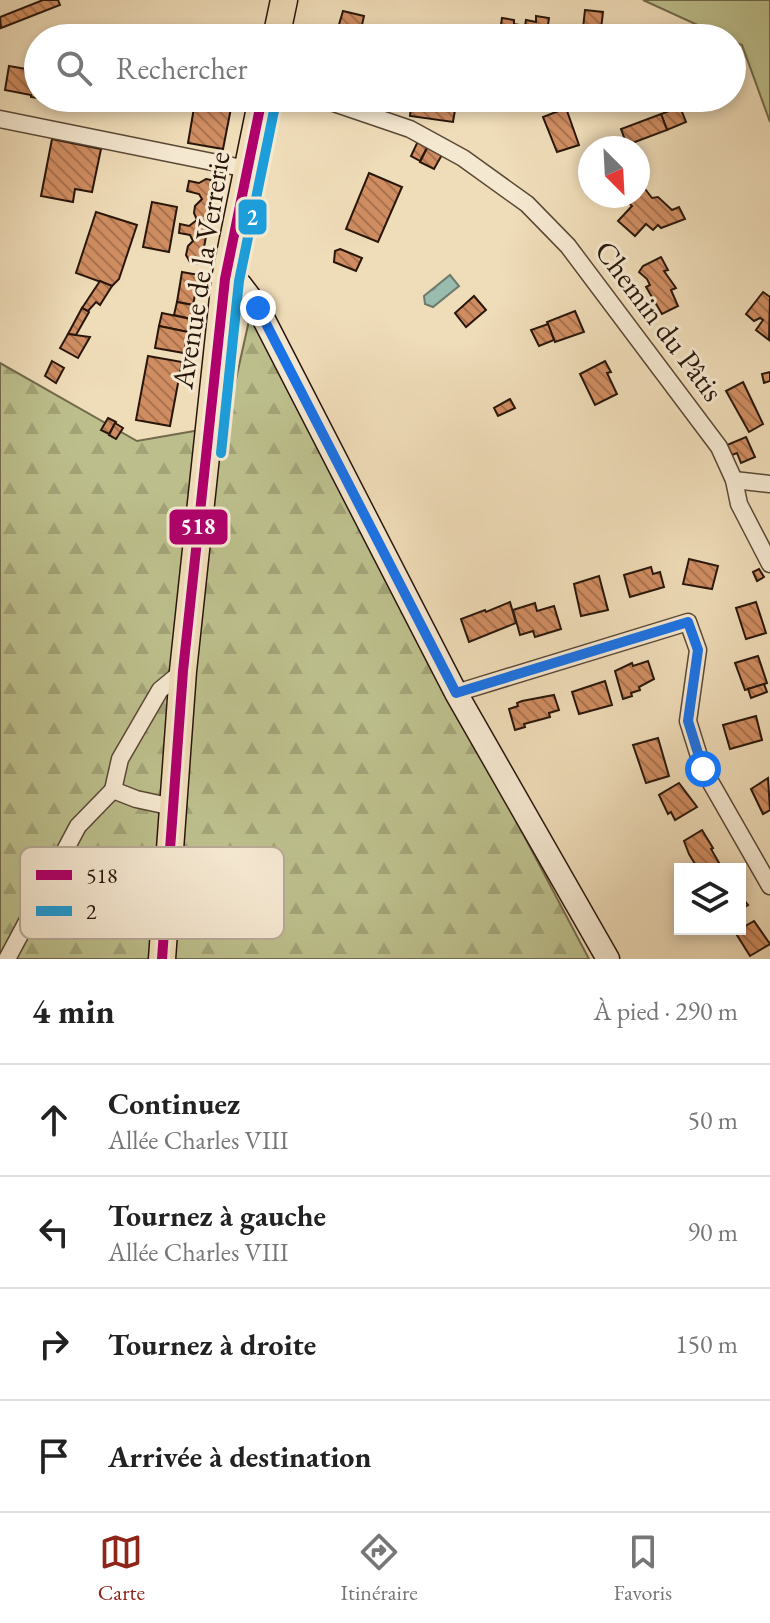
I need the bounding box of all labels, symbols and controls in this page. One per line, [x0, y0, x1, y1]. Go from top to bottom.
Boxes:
search box [24, 24, 746, 112]
icon: search [52, 46, 96, 90]
text: Rechercher [116, 49, 248, 88]
north arrow [578, 136, 650, 208]
street label: Avenue de la Verrerie [162, 148, 239, 392]
line badge: 2 [237, 198, 268, 236]
text: 2 [246, 203, 258, 232]
street label: Chemin du Pâtis [586, 233, 733, 409]
route end [240, 290, 276, 326]
line badge: 518 [168, 508, 229, 546]
text: 518 [181, 512, 215, 541]
route start [685, 751, 721, 787]
legend [20, 847, 284, 939]
text: 518 [86, 861, 118, 890]
map controls [674, 863, 746, 935]
button: layers [674, 863, 746, 935]
text: 2 [86, 897, 97, 926]
text: 4 min [32, 989, 115, 1033]
text: À pied · 290 m [593, 994, 738, 1028]
text: Continuez [108, 1084, 240, 1123]
icon: ahead [32, 1098, 76, 1142]
text: 50 m [688, 1103, 738, 1137]
text: Allée Charles VIII [108, 1123, 289, 1157]
text: Tournez à gauche [108, 1196, 326, 1235]
icon: left [32, 1210, 76, 1254]
text: 90 m [688, 1215, 738, 1249]
text: Allée Charles VIII [108, 1235, 289, 1269]
icon: right [32, 1322, 76, 1366]
text: Tournez à droite [108, 1325, 316, 1364]
text: 150 m [675, 1327, 738, 1361]
icon: arrive [32, 1434, 76, 1478]
text: Arrivée à destination [108, 1437, 371, 1476]
tab: Carte [98, 1530, 145, 1607]
tab: Itinéraire [341, 1530, 418, 1607]
tab: Favoris [613, 1530, 672, 1607]

